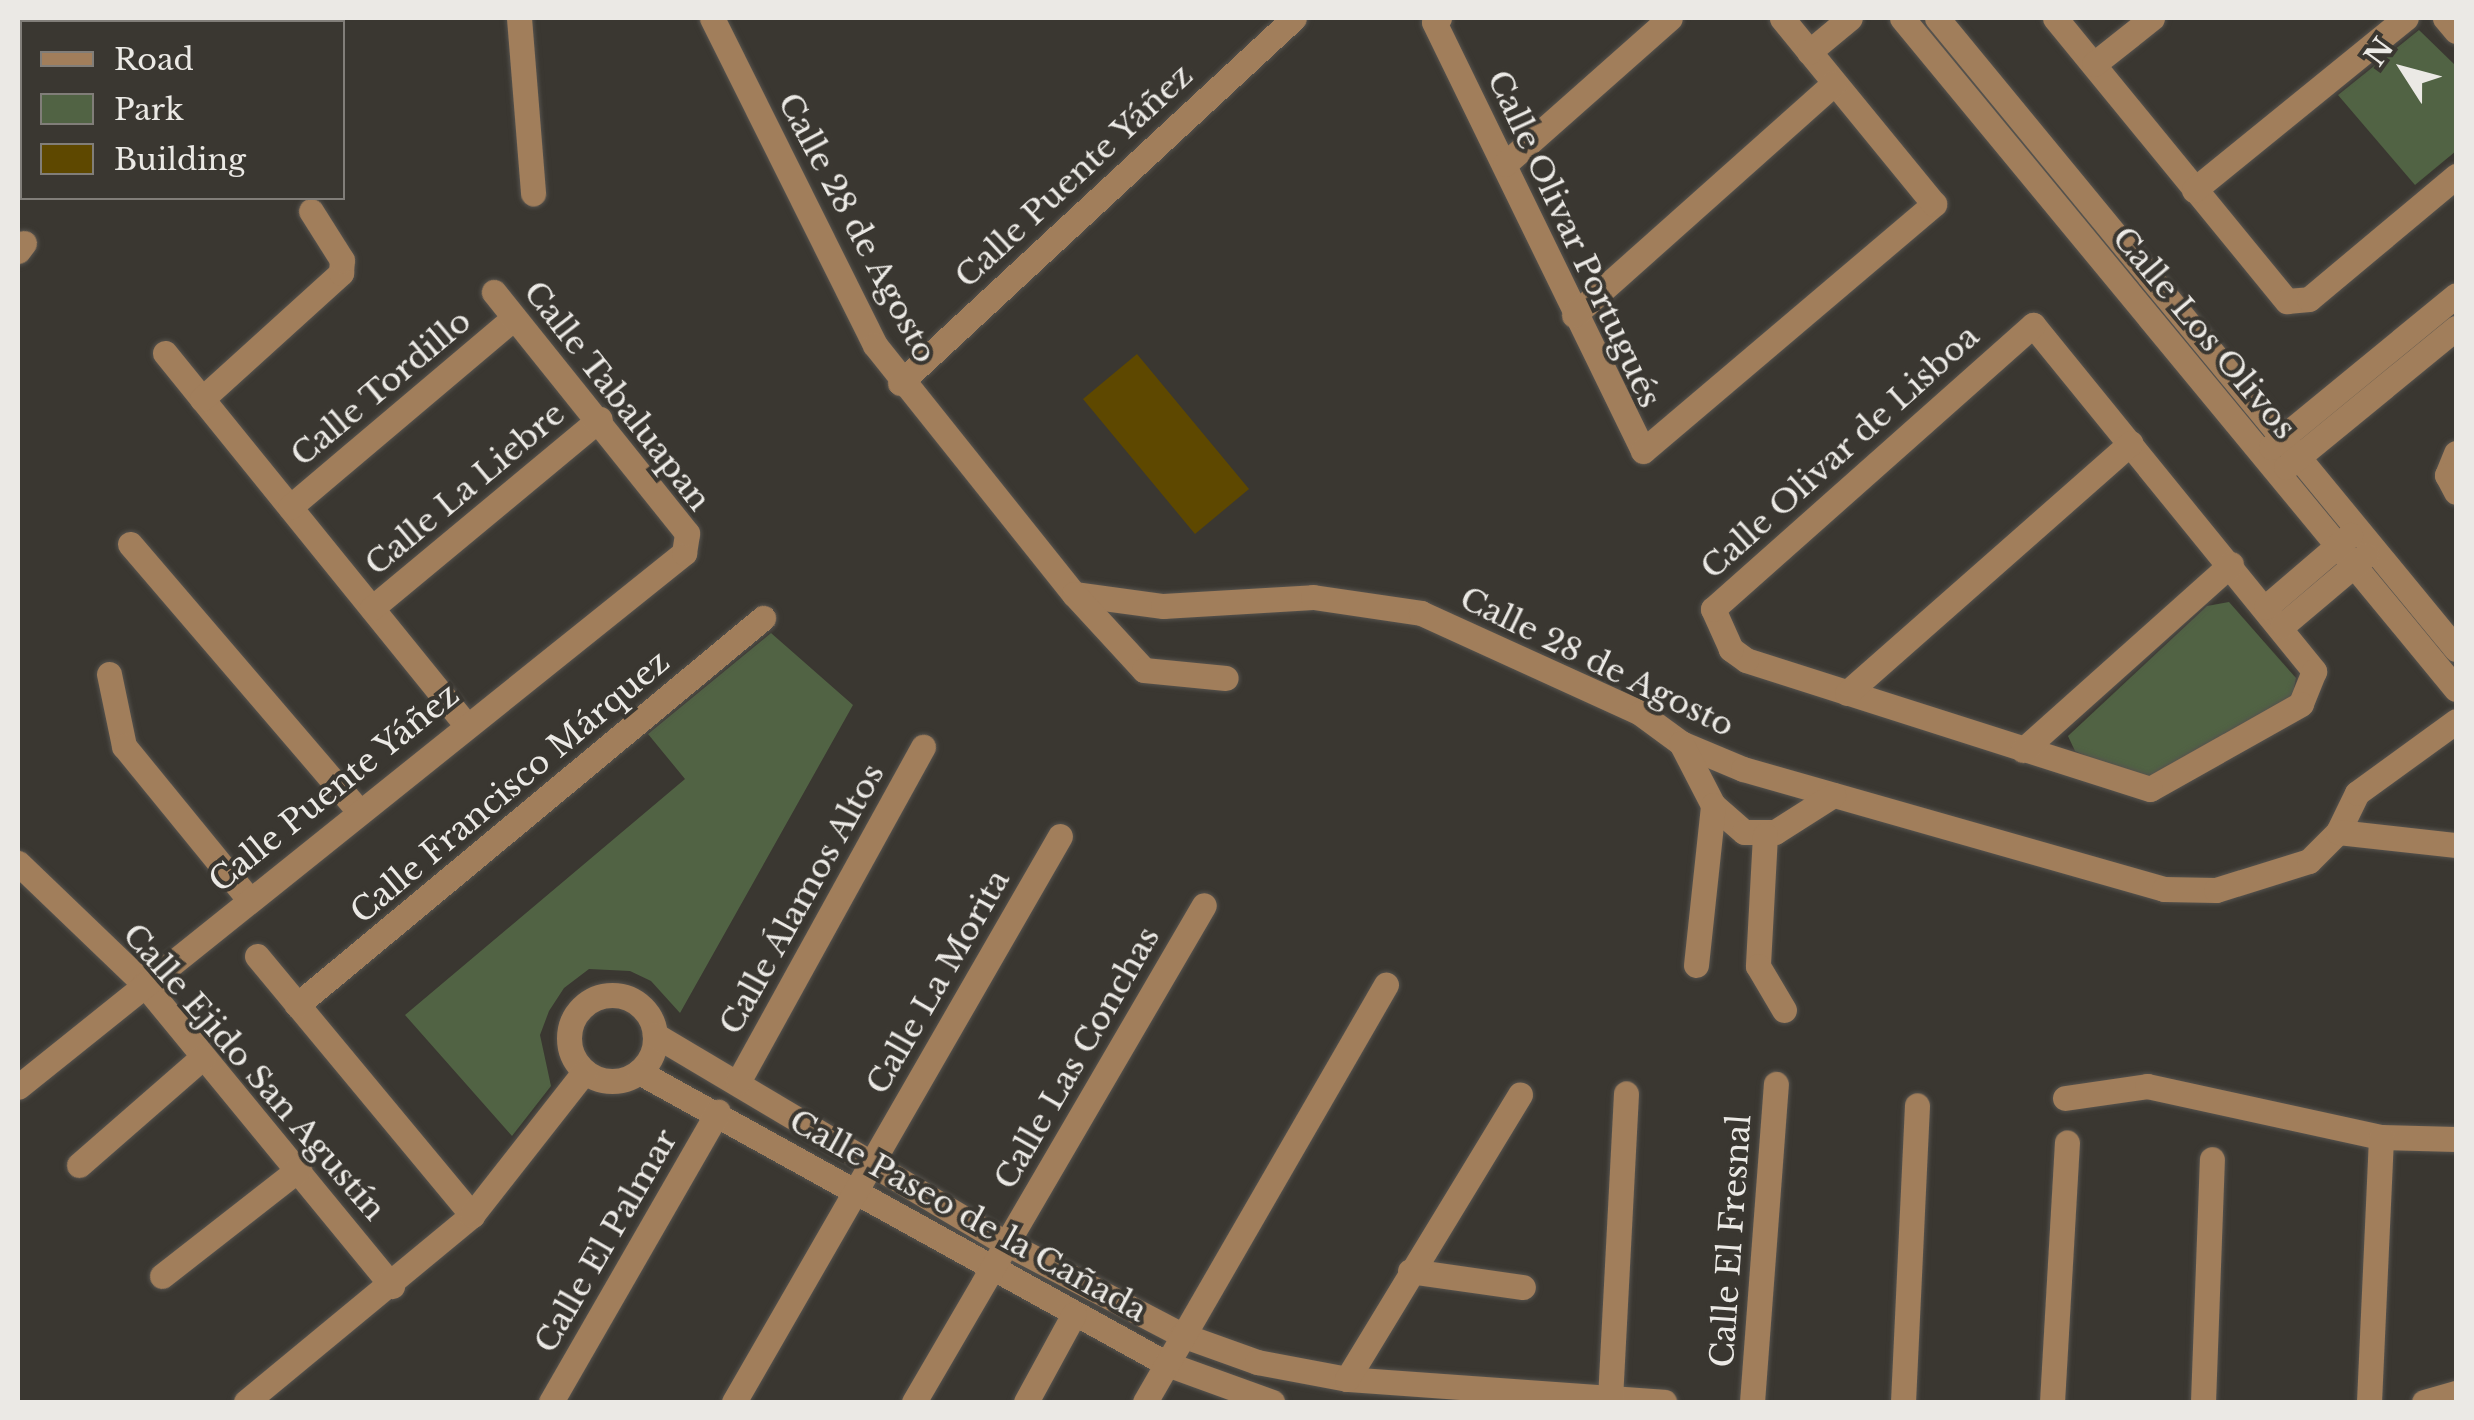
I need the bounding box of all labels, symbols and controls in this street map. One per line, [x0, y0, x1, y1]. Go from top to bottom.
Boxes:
legend [20, 20, 345, 200]
north arrow [2354, 20, 2454, 120]
text: N [2357, 31, 2401, 73]
text: Road [114, 41, 194, 78]
street label: Calle Puente Yáñez [947, 56, 1201, 296]
street label: Calle Olivar Portugués [1479, 64, 1669, 414]
street label: Calle 28 de Agosto [769, 86, 945, 370]
text: Park [114, 91, 184, 128]
text: Building [114, 141, 246, 178]
street label: Calle Los Olivos [2104, 219, 2304, 447]
street label: Calle Tabaluapan [515, 273, 719, 519]
street label: Calle Tordillo [283, 301, 479, 475]
street label: Calle Olivar de Lisboa [1693, 317, 1987, 587]
street label: Calle La Liebre [357, 394, 573, 584]
street label: Calle 28 de Agosto [1453, 579, 1741, 745]
street label: Calle Francisco Márquez [343, 643, 677, 931]
street label: Calle Puente Yáñez [201, 675, 467, 901]
street label: Calle Álamos Altos [711, 756, 893, 1042]
street label: Calle La Morita [858, 863, 1018, 1101]
street label: Calle Ejido San Agustín [114, 915, 394, 1229]
street label: Calle Las Conchas [986, 920, 1168, 1196]
street label: Calle Paseo de la Cañada [782, 1102, 1154, 1330]
street label: Calle El Fresnal [1703, 1113, 1759, 1369]
street label: Calle El Palmar [526, 1122, 686, 1360]

